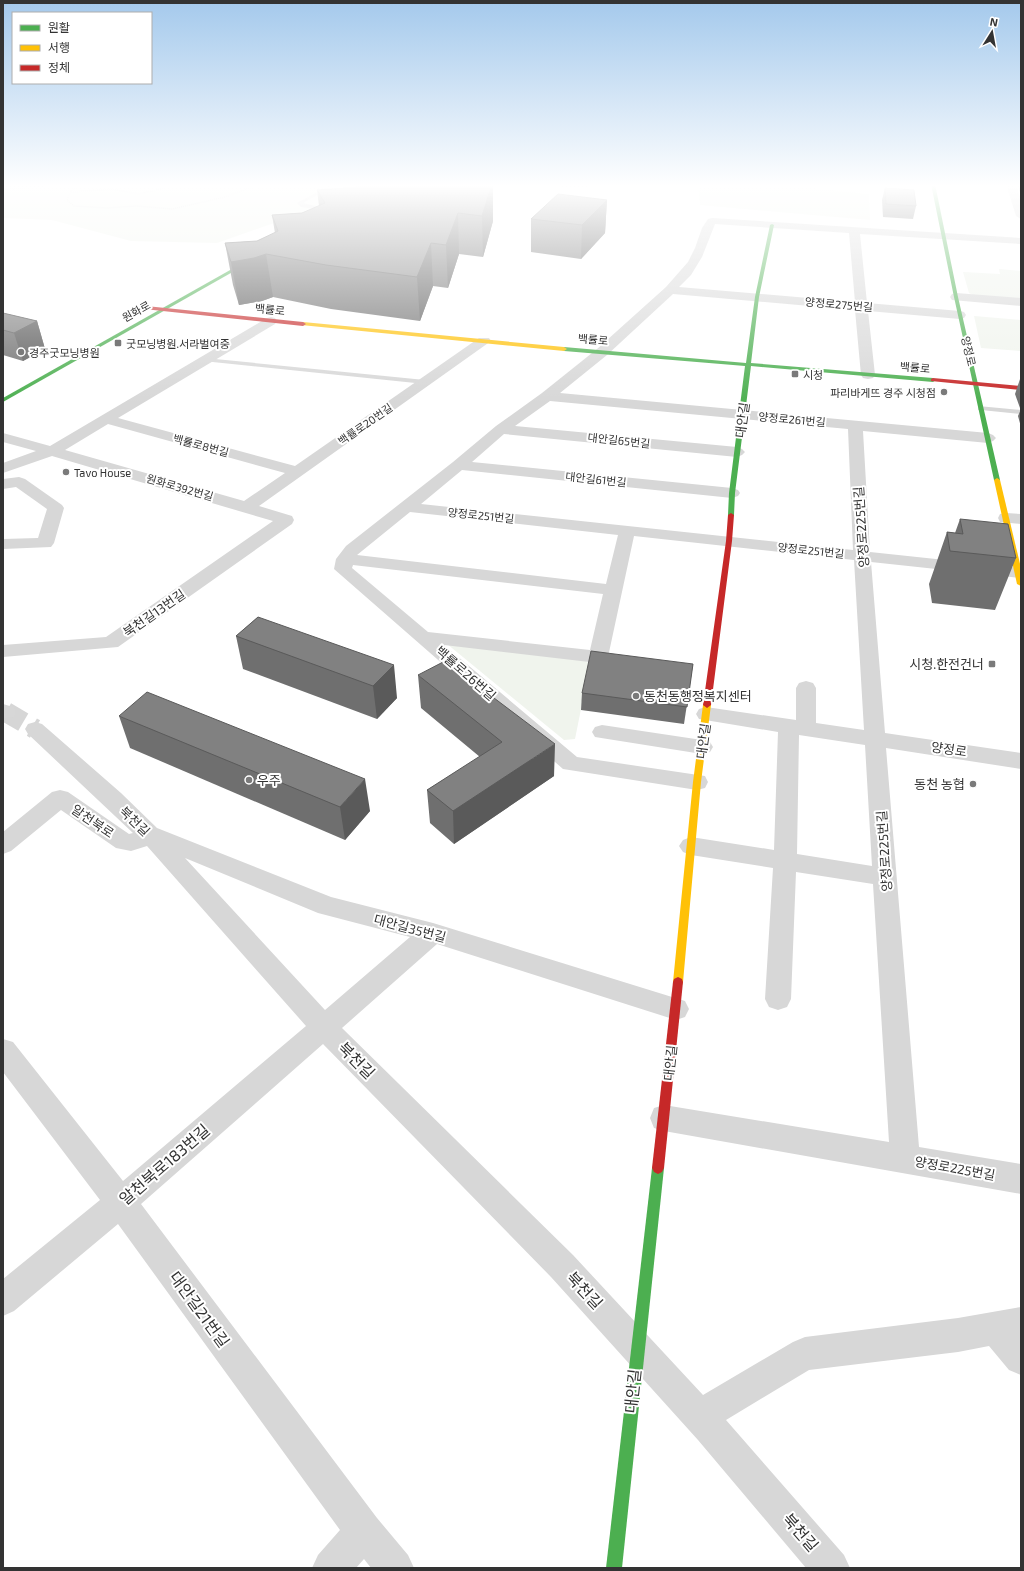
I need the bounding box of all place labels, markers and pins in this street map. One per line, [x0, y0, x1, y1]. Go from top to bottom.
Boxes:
place label: 굿모닝병원.서라벌여중 [126, 337, 230, 350]
marker: 굿모닝병원.서라벌여중 [113, 338, 123, 348]
place label: 경주굿모닝병원 [29, 346, 100, 359]
marker: 경주굿모닝병원 [16, 347, 26, 357]
place label: 시청 [803, 368, 823, 381]
marker: 시청 [790, 369, 800, 379]
place label: 파리바게뜨 경주 시청점 [830, 386, 936, 399]
marker: 파리바게뜨 경주 시청점 [939, 387, 949, 397]
place label: Tavo House [74, 466, 131, 479]
marker: Tavo House [61, 467, 71, 477]
place label: 시청.한전건너 [909, 656, 984, 672]
marker: 시청.한전건너 [987, 659, 997, 669]
place label: 동천동행정복지센터 [644, 688, 752, 704]
marker: 동천동행정복지센터 [631, 691, 641, 701]
place label: 우주 [257, 772, 281, 788]
marker: 우주 [244, 775, 254, 785]
place label: 동천 농협 [914, 776, 965, 792]
marker: 동천 농협 [968, 779, 978, 789]

